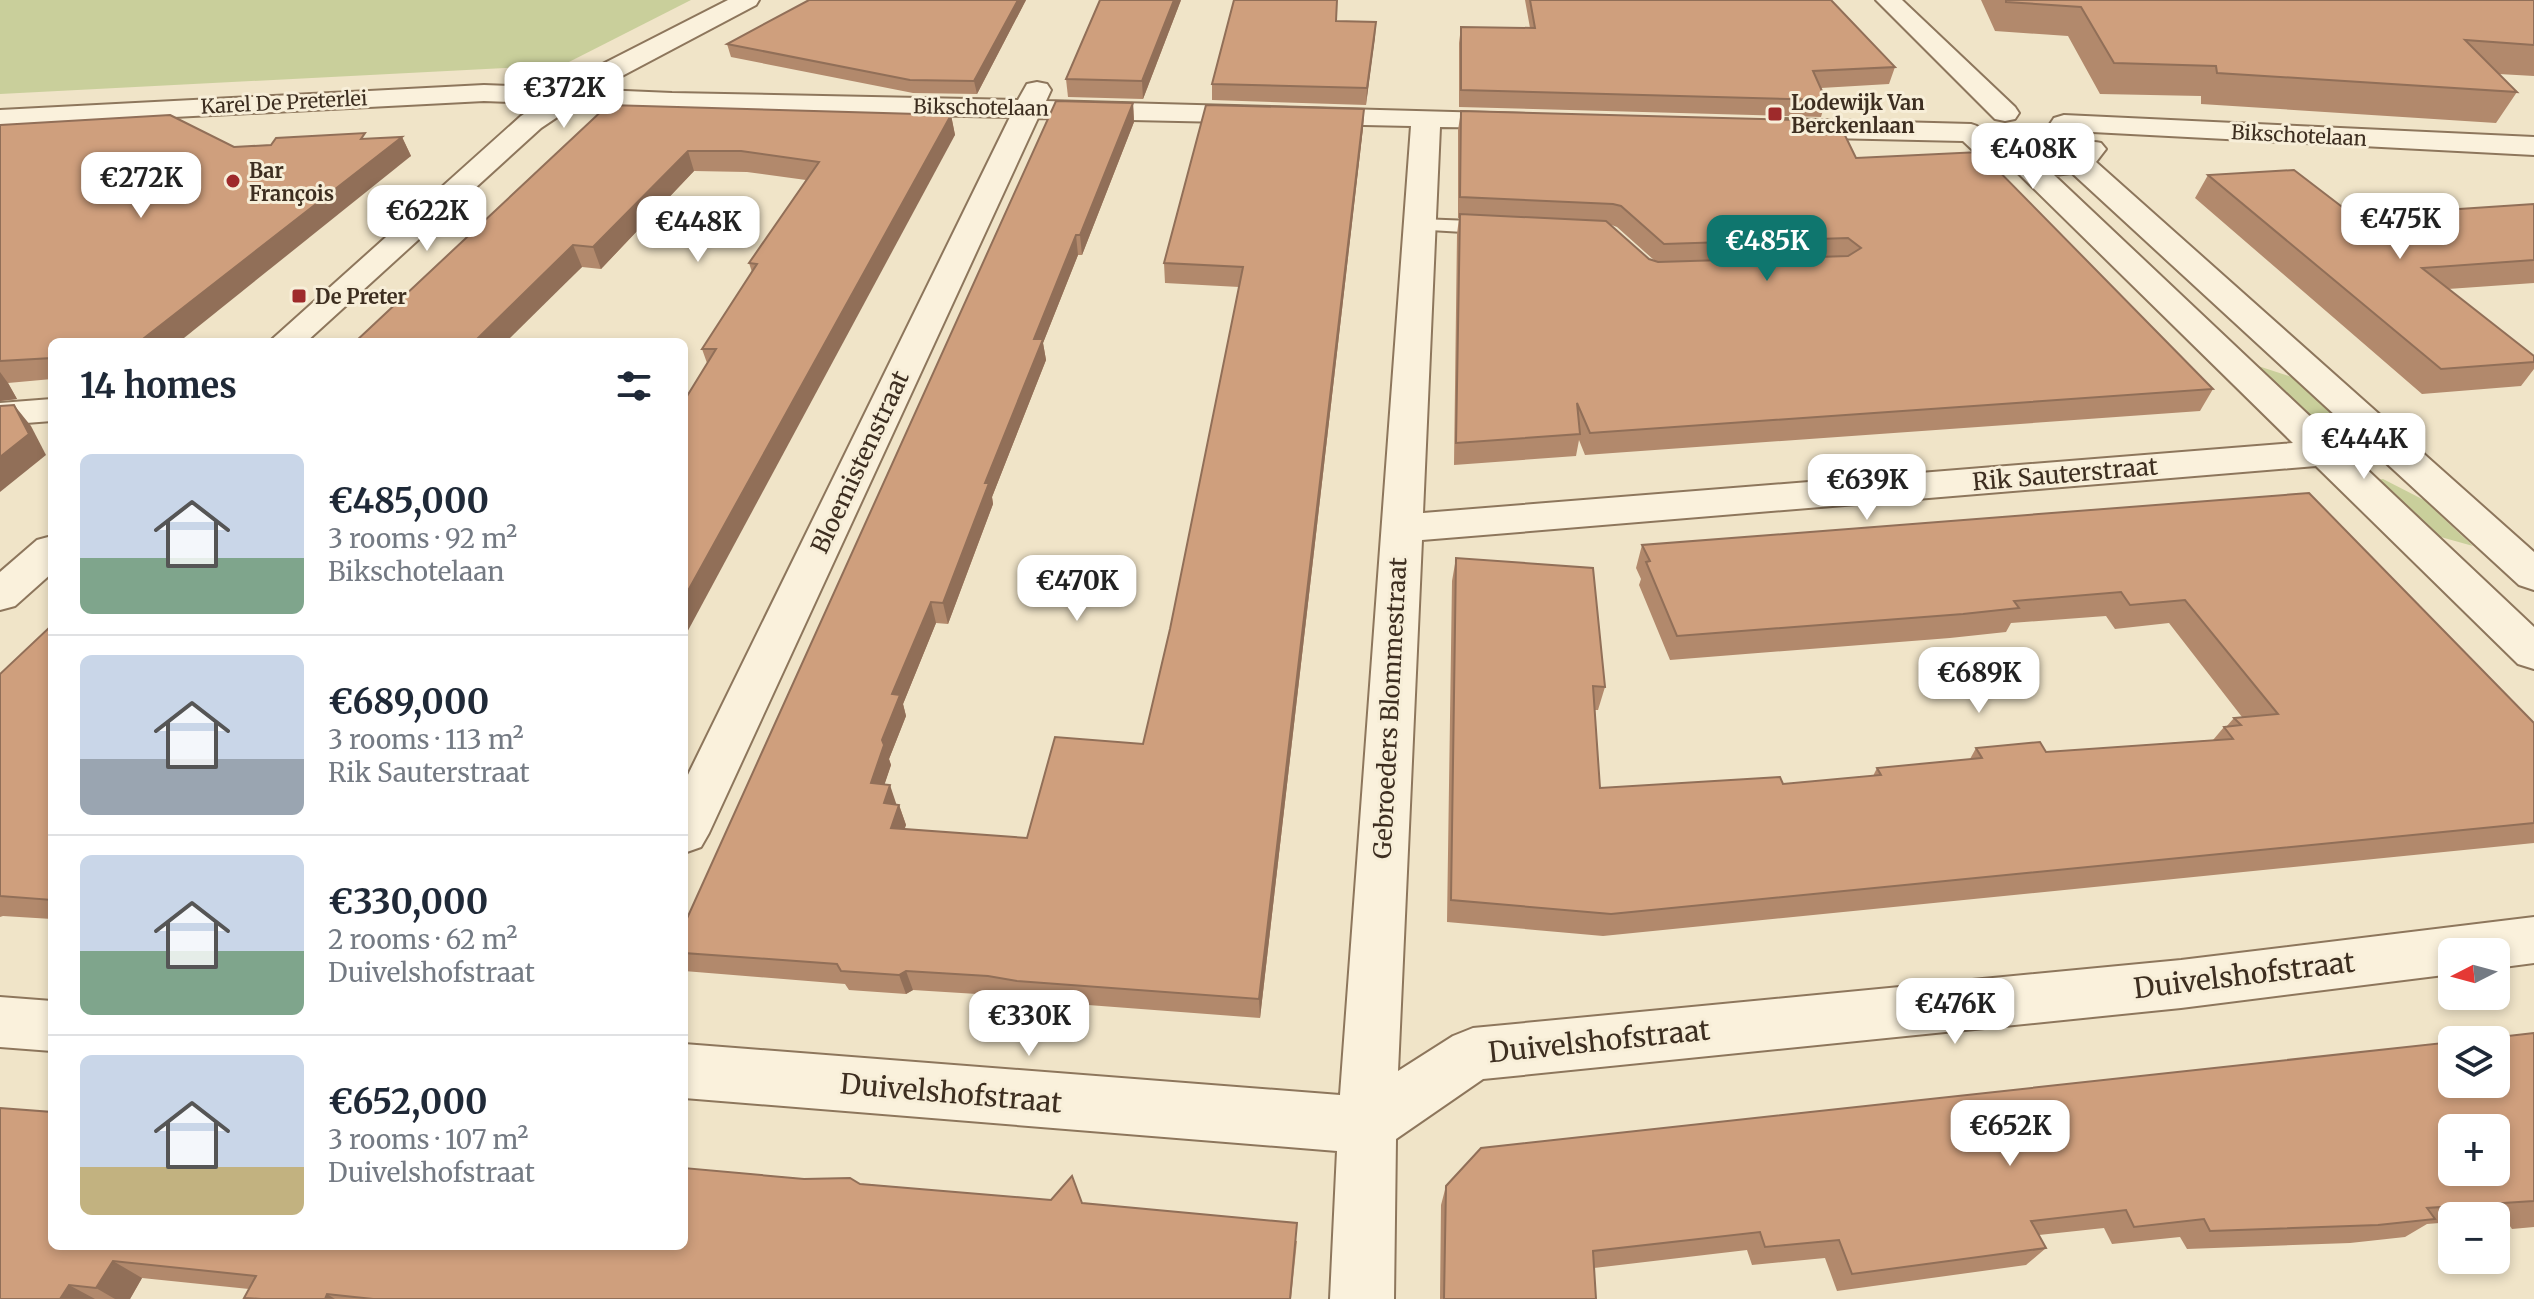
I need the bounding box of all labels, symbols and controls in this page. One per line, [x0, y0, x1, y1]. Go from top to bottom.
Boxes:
pin: €372K [508, 62, 620, 130]
text: €372K [523, 71, 605, 104]
street label: Karel De Preterlei [200, 85, 368, 119]
place label: Lodewijk Van Berckenlaan [1791, 90, 1925, 138]
street label: Bikschotelaan [913, 93, 1049, 121]
marker: Lodewijk Van Berckenlaan [1766, 105, 1784, 123]
street label: Bikschotelaan [2231, 119, 2367, 151]
pin: €408K [1977, 123, 2089, 191]
text: €408K [1989, 132, 2077, 165]
pin: €272K [85, 152, 197, 220]
place label: Bar François [249, 158, 334, 206]
text: €272K [99, 161, 183, 194]
marker: Bar François [224, 172, 242, 190]
pin: €622K [371, 185, 483, 253]
pin: €475K [2344, 193, 2456, 261]
text: €622K [385, 194, 469, 227]
pin: €448K [642, 196, 754, 264]
text: €475K [2359, 202, 2441, 235]
text: €448K [655, 205, 741, 238]
pin: €485K [1711, 215, 1823, 283]
text: €485K [1725, 224, 1809, 257]
place label: De Preter [315, 284, 407, 309]
marker: De Preter [290, 287, 308, 305]
icon: filters [612, 364, 656, 408]
text: 14 homes [80, 365, 237, 407]
street label: Bloemistenstraat [804, 365, 916, 558]
pin: €444K [2308, 413, 2420, 481]
text: €444K [2320, 422, 2408, 455]
street label: Rik Sauterstraat [1971, 450, 2160, 498]
pin: €639K [1811, 454, 1923, 522]
text: €639K [1826, 463, 1908, 496]
text: €485,000 [328, 480, 489, 522]
icon: home [144, 486, 240, 582]
text: 3 rooms · 92 m² [328, 522, 517, 555]
text: Bikschotelaan [328, 555, 505, 588]
pin: €470K [1021, 555, 1133, 623]
street label: Gebroeders Blommestraat [1367, 556, 1413, 860]
text: €470K [1035, 564, 1119, 597]
pin: €689K [1923, 647, 2035, 715]
text: €689K [1936, 656, 2022, 689]
text: €689,000 [328, 681, 489, 723]
icon: home [144, 687, 240, 783]
text: 3 rooms · 113 m² [328, 723, 524, 756]
text: Rik Sauterstraat [328, 756, 530, 789]
text: €330,000 [328, 881, 488, 923]
icon: home [144, 887, 240, 983]
text: 2 rooms · 62 m² [328, 923, 517, 956]
north arrow [2438, 938, 2510, 1010]
map controls [2438, 938, 2510, 1274]
street label: Duivelshofstraat [2131, 944, 2357, 1006]
text: Duivelshofstraat [328, 956, 535, 989]
pin: €476K [1899, 978, 2011, 1046]
text: €476K [1914, 987, 1996, 1020]
pin: €330K [973, 990, 1085, 1058]
text: €330K [987, 999, 1071, 1032]
street label: Duivelshofstraat [1486, 1011, 1712, 1071]
button: layers [2438, 1026, 2510, 1098]
street label: Duivelshofstraat [838, 1065, 1064, 1121]
text: €652,000 [328, 1081, 488, 1123]
icon: home [144, 1087, 240, 1183]
pin: €652K [1954, 1100, 2066, 1168]
text: €652K [1969, 1109, 2051, 1142]
button: + [2438, 1114, 2510, 1186]
text: 3 rooms · 107 m² [328, 1123, 528, 1156]
text: Duivelshofstraat [328, 1156, 535, 1189]
button: − [2438, 1202, 2510, 1274]

